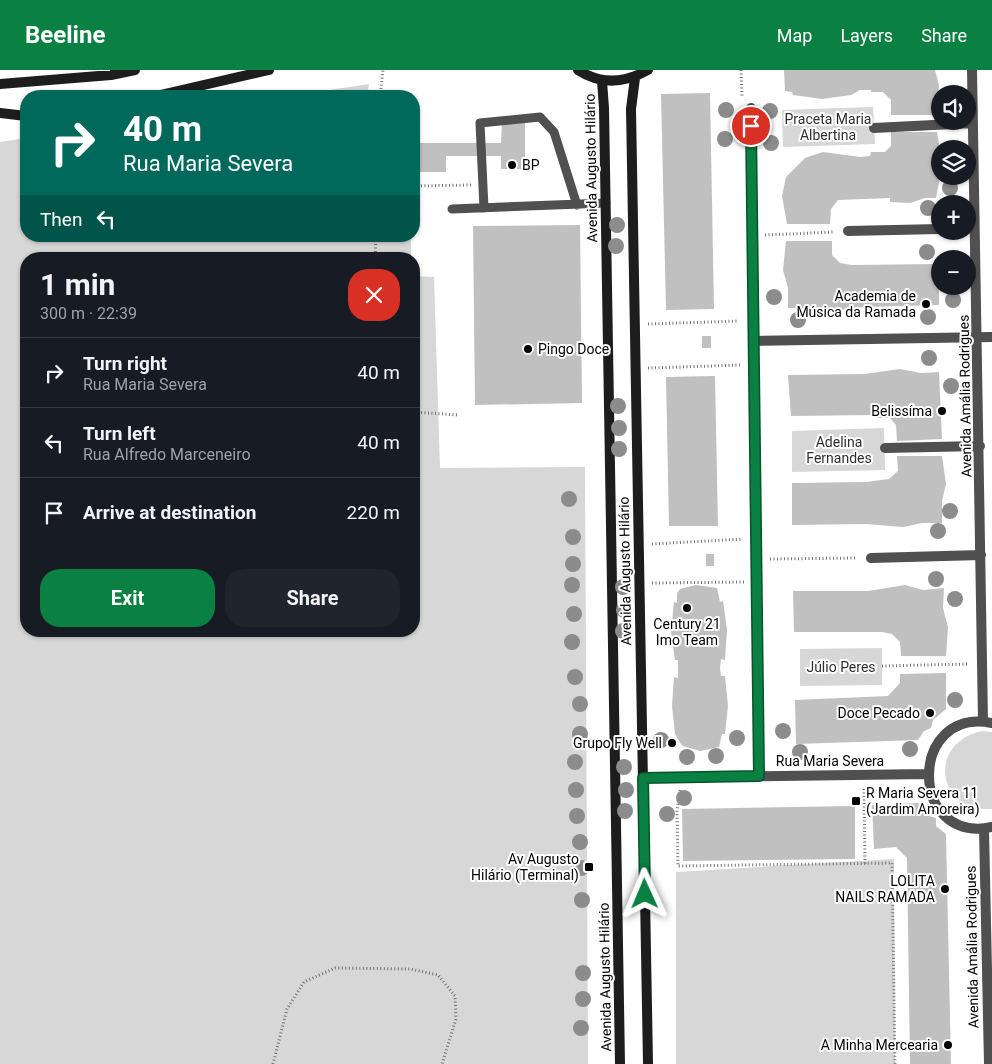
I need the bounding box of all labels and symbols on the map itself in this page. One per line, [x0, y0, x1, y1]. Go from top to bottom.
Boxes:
street label: Avenida Augusto Hilário [582, 93, 600, 243]
pin [730, 105, 772, 147]
park label: Praceta Maria Albertina [785, 111, 871, 143]
place label: BP [522, 157, 540, 173]
marker: BP [506, 159, 518, 171]
place label: Academia de Música da Ramada [796, 288, 916, 320]
marker: Academia de Música da Ramada [920, 298, 932, 310]
street label: Avenida Amália Rodrigues [956, 314, 974, 478]
place label: Pingo Doce [538, 341, 609, 357]
marker: Pingo Doce [522, 343, 534, 355]
place label: Belissíma [871, 403, 932, 419]
marker: Belissíma [936, 405, 948, 417]
park label: Adelina Fernandes [806, 434, 872, 466]
street label: Avenida Augusto Hilário [616, 496, 634, 646]
marker: Century 21 Imo Team [681, 602, 693, 614]
place label: Century 21 Imo Team [653, 616, 721, 648]
park label: Júlio Peres [806, 659, 876, 675]
place label: Doce Pecado [838, 705, 920, 721]
marker: Doce Pecado [924, 707, 936, 719]
place label: Grupo Fly Well [573, 735, 662, 751]
marker: Grupo Fly Well [666, 737, 678, 749]
street label: Rua Maria Severa [776, 753, 884, 769]
place label: R Maria Severa 11 (Jardim Amoreira) [866, 785, 980, 818]
marker: R Maria Severa 11 (Jardim Amoreira) [850, 795, 862, 807]
place label: Av Augusto Hilário (Terminal) [471, 851, 579, 884]
marker: Av Augusto Hilário (Terminal) [583, 861, 595, 873]
street label: Avenida Amália Rodrigues [963, 865, 981, 1029]
position arrow [618, 867, 670, 919]
place label: LOLITA NAILS RAMADA [835, 873, 935, 905]
marker: LOLITA NAILS RAMADA [939, 883, 951, 895]
street label: Avenida Augusto Hilário [596, 902, 614, 1052]
place label: A Minha Mercearia [821, 1037, 938, 1053]
marker: A Minha Mercearia [942, 1039, 954, 1051]

